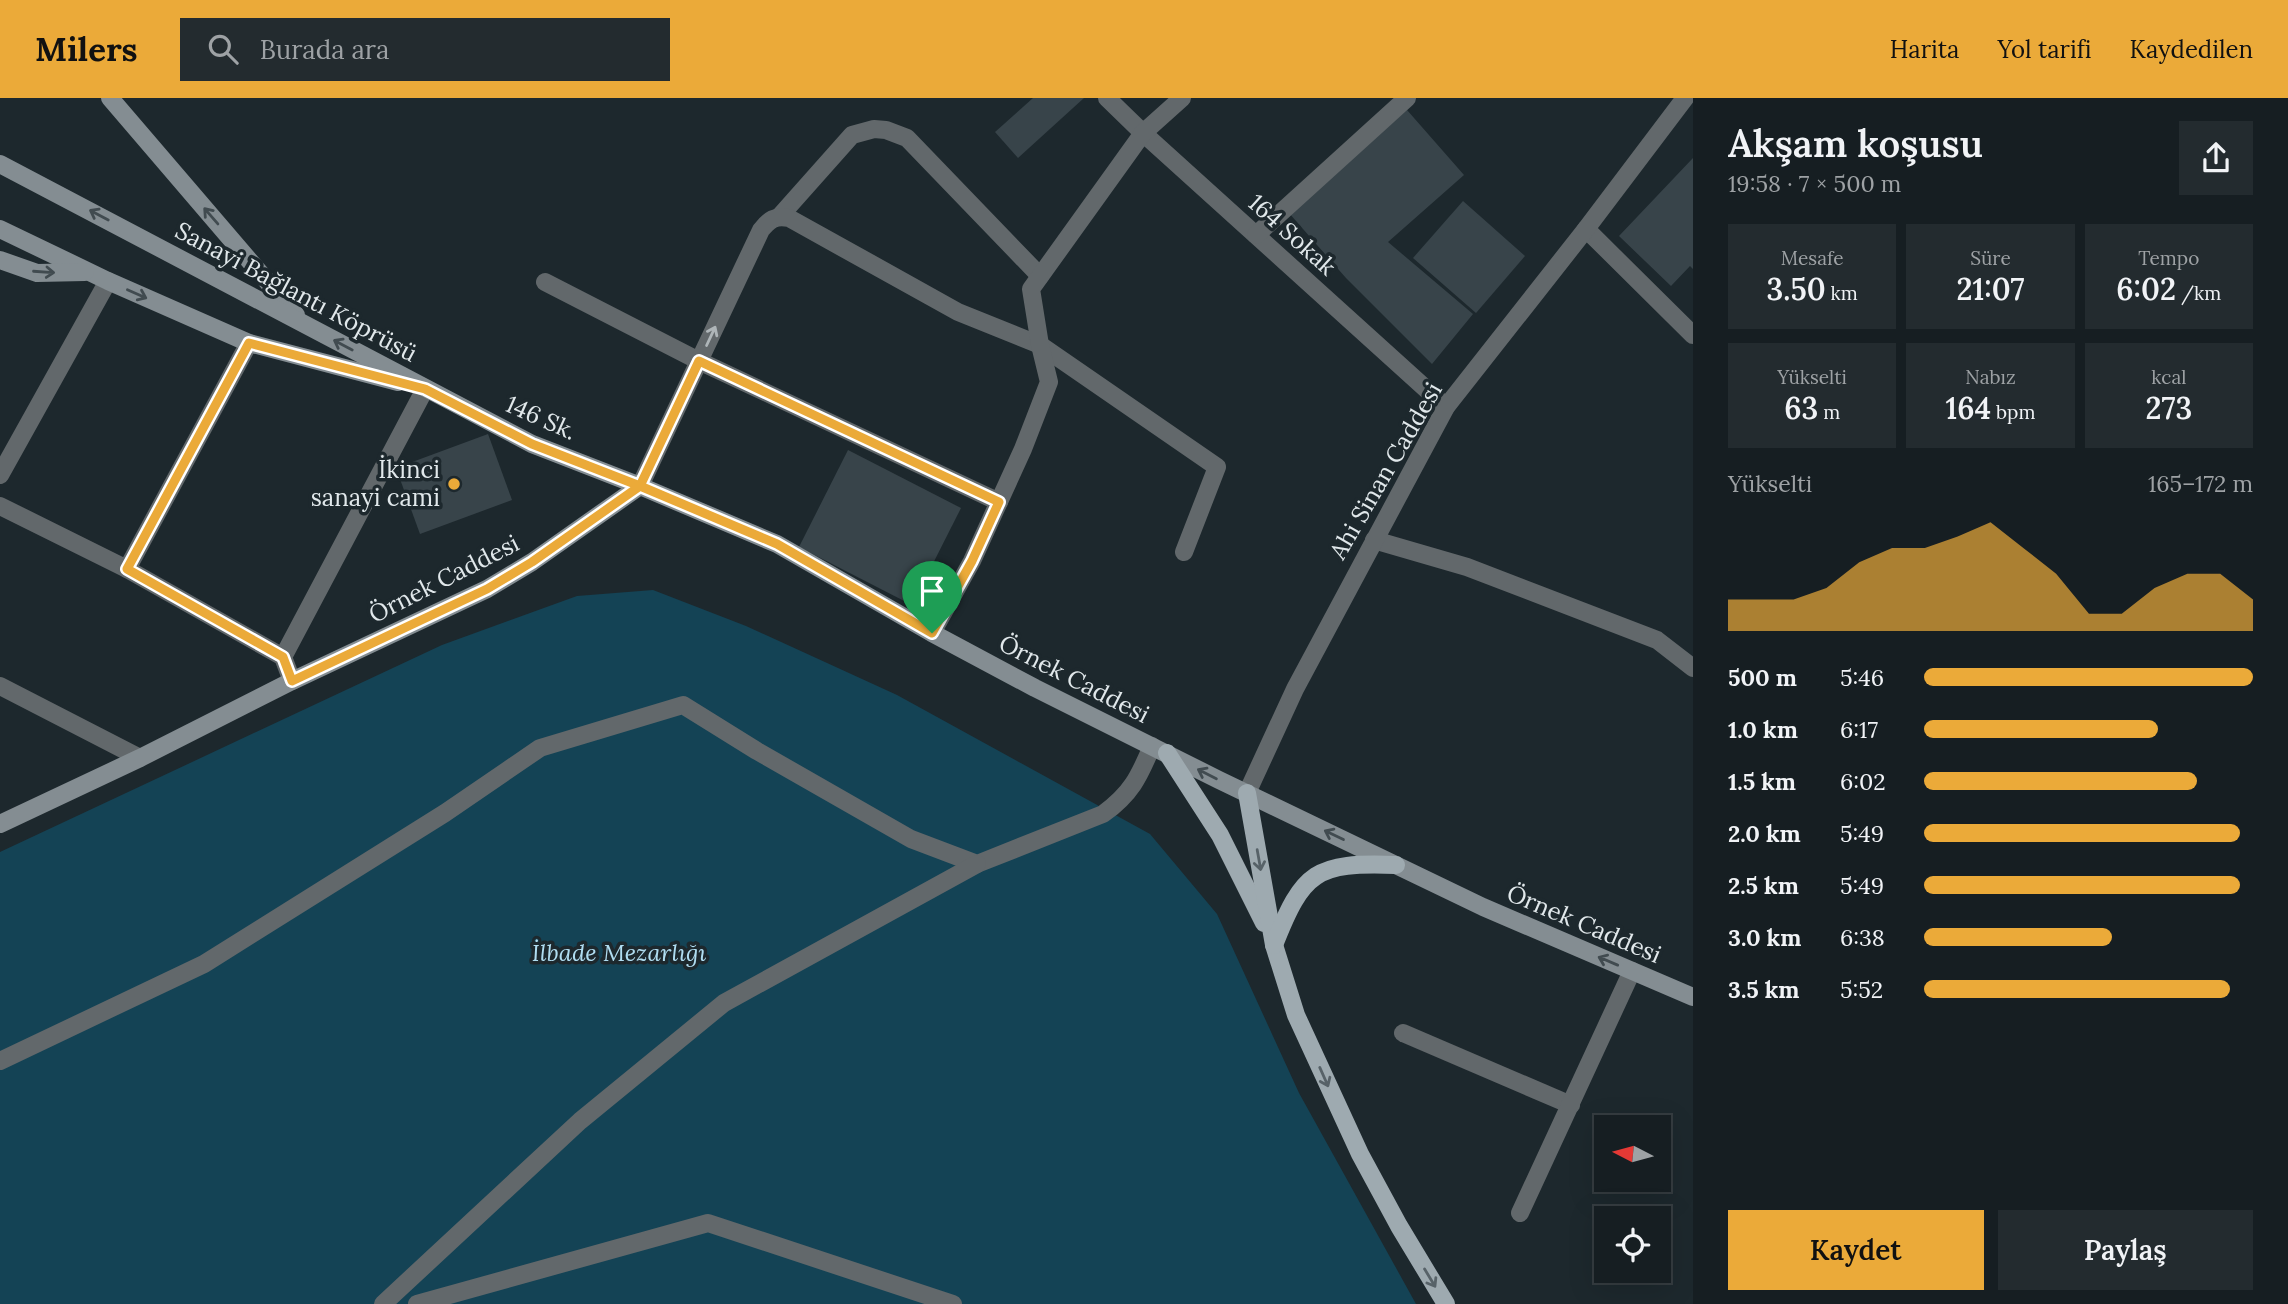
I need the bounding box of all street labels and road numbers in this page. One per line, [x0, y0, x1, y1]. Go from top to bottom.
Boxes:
street label: 164 Sokak [1242, 187, 1343, 282]
street label: Sanayi Bağlantı Köprüsü [170, 215, 423, 369]
street label: Ahi Sinan Caddesi [1322, 377, 1449, 566]
street label: 146 Sk. [501, 388, 581, 447]
street label: Örnek Caddesi [363, 527, 524, 630]
street label: Örnek Caddesi [994, 627, 1155, 730]
street label: Örnek Caddesi [1502, 877, 1666, 970]

